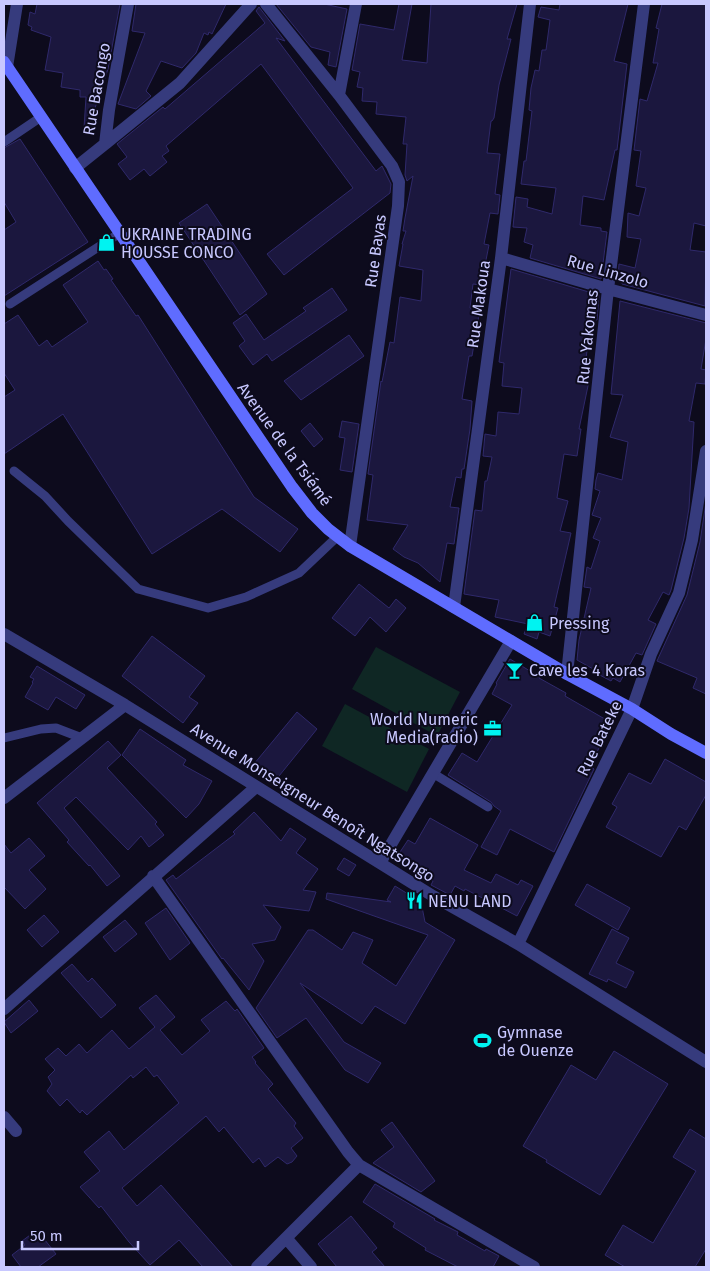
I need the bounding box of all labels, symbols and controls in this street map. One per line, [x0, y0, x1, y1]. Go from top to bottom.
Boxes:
street label: Rue Bacongo [79, 41, 114, 137]
street label: Rue Bayas [361, 213, 390, 289]
place label: UKRAINE TRADING HOUSSE CONCO [121, 225, 251, 262]
shop icon: UKRAINE TRADING HOUSSE CONCO [97, 233, 117, 253]
street label: Rue Linzolo [565, 251, 651, 292]
street label: Rue Makoua [463, 259, 494, 349]
street label: Rue Yakomas [573, 289, 602, 385]
street label: Avenue de la Tsiémé [233, 379, 336, 510]
shop icon: Pressing [525, 613, 545, 633]
place label: Pressing [549, 614, 610, 633]
bar icon: Cave les 4 Koras [505, 660, 525, 680]
place label: Cave les 4 Koras [529, 661, 645, 680]
street label: Rue Bateke [573, 697, 626, 779]
place label: World Numeric Media(radio) [370, 710, 478, 747]
office icon: World Numeric Media(radio) [482, 718, 502, 738]
street label: Avenue Monseigneur Benoît Ngatsongo [187, 719, 438, 886]
restaurant icon: NENU LAND [404, 891, 424, 911]
place label: NENU LAND [428, 892, 512, 911]
place label: Gymnase de Ouenze [497, 1023, 574, 1060]
sports icon: Gymnase de Ouenze [473, 1031, 493, 1051]
scale bar [22, 1218, 139, 1250]
text: 50 m [30, 1227, 63, 1245]

